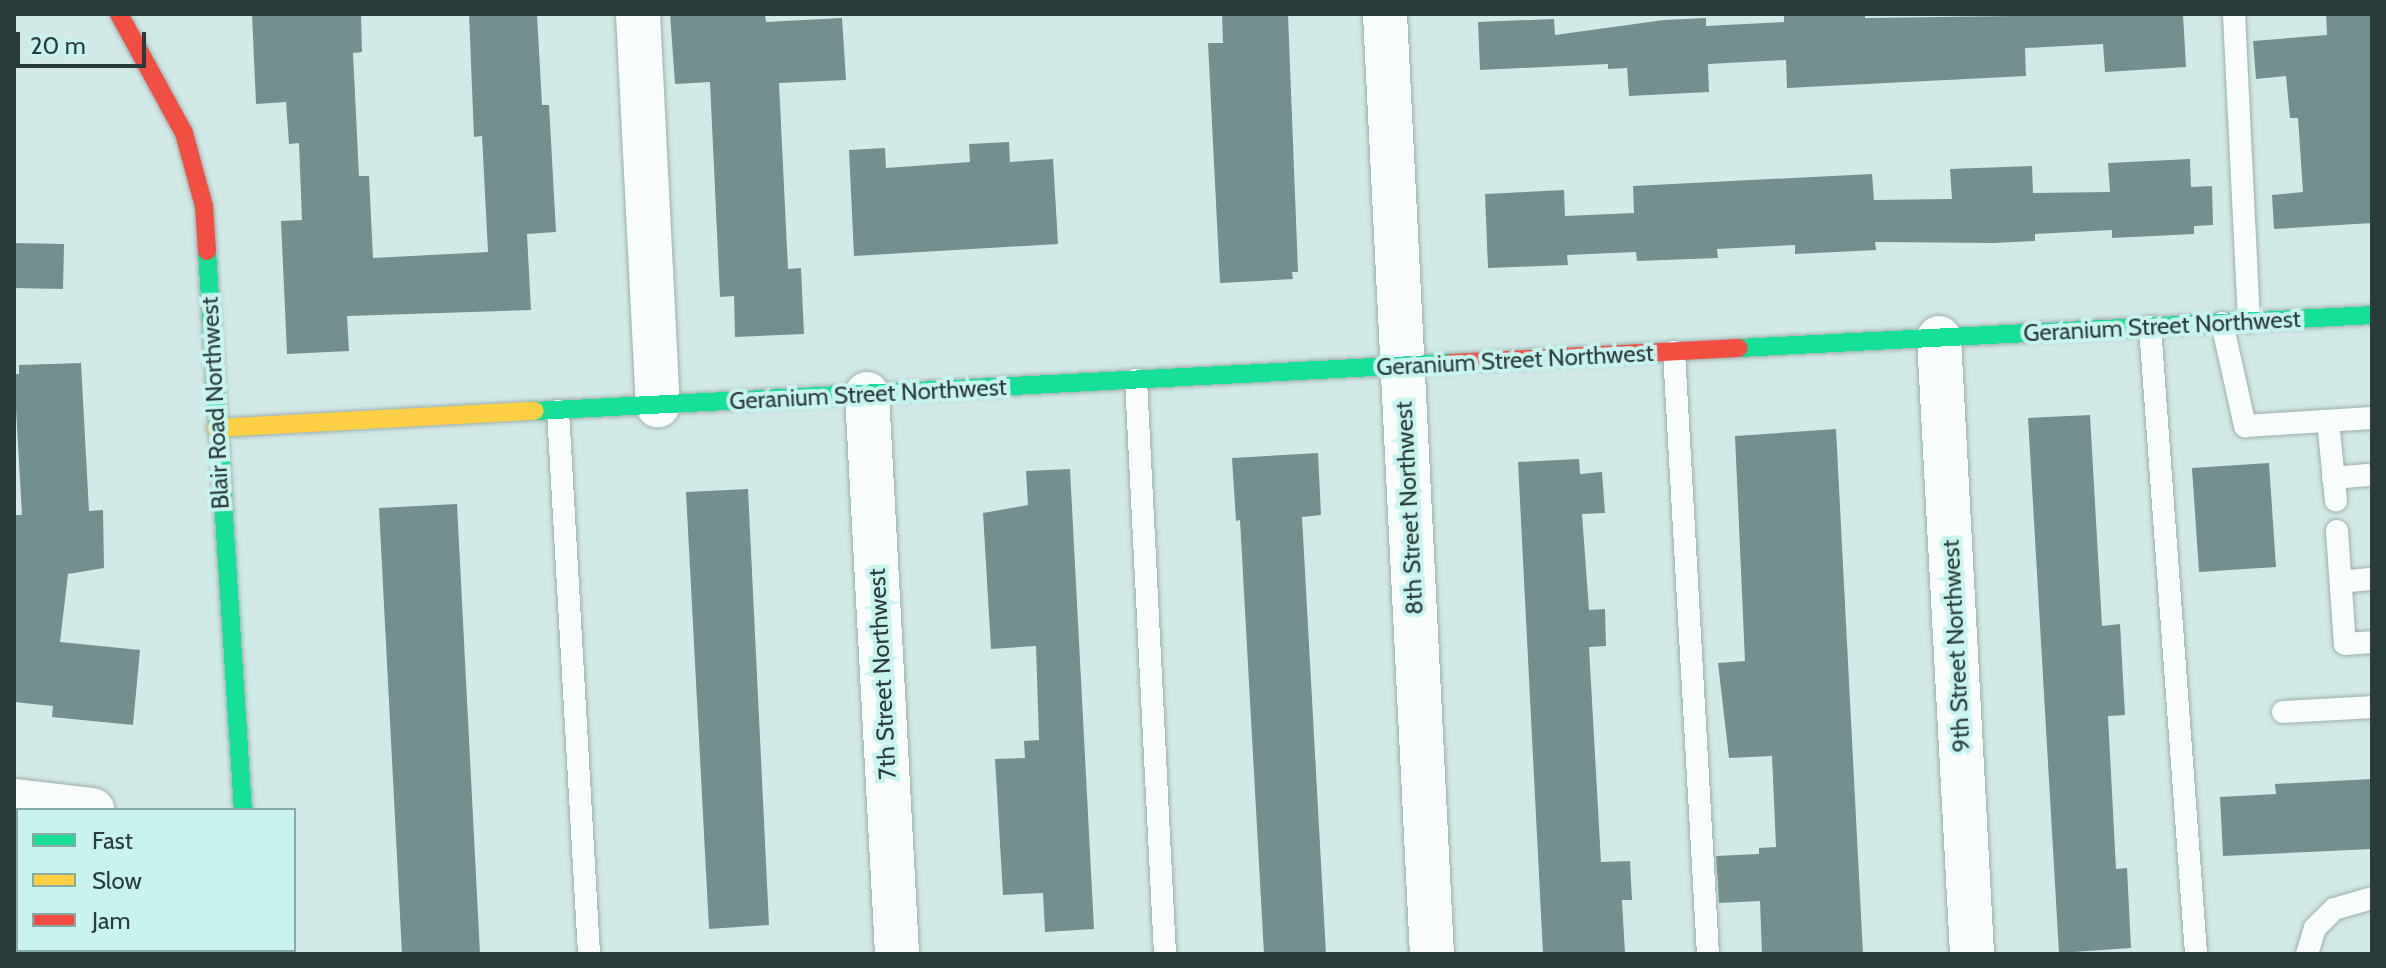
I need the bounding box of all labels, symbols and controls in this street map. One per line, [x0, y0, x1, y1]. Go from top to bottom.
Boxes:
scale bar [20, 16, 150, 66]
text: 20 m [30, 31, 86, 60]
street label: Blair Road Northwest [195, 296, 235, 510]
street label: Geranium Street Northwest [2023, 304, 2301, 348]
street label: Geranium Street Northwest [1376, 338, 1654, 382]
street label: Geranium Street Northwest [729, 372, 1007, 416]
street label: 8th Street Northwest [1389, 400, 1429, 616]
street label: 9th Street Northwest [1936, 539, 1976, 753]
street label: 7th Street Northwest [862, 568, 902, 780]
legend [16, 808, 296, 952]
text: Fast [92, 826, 133, 855]
text: Slow [92, 866, 142, 895]
text: Jam [92, 906, 130, 935]

